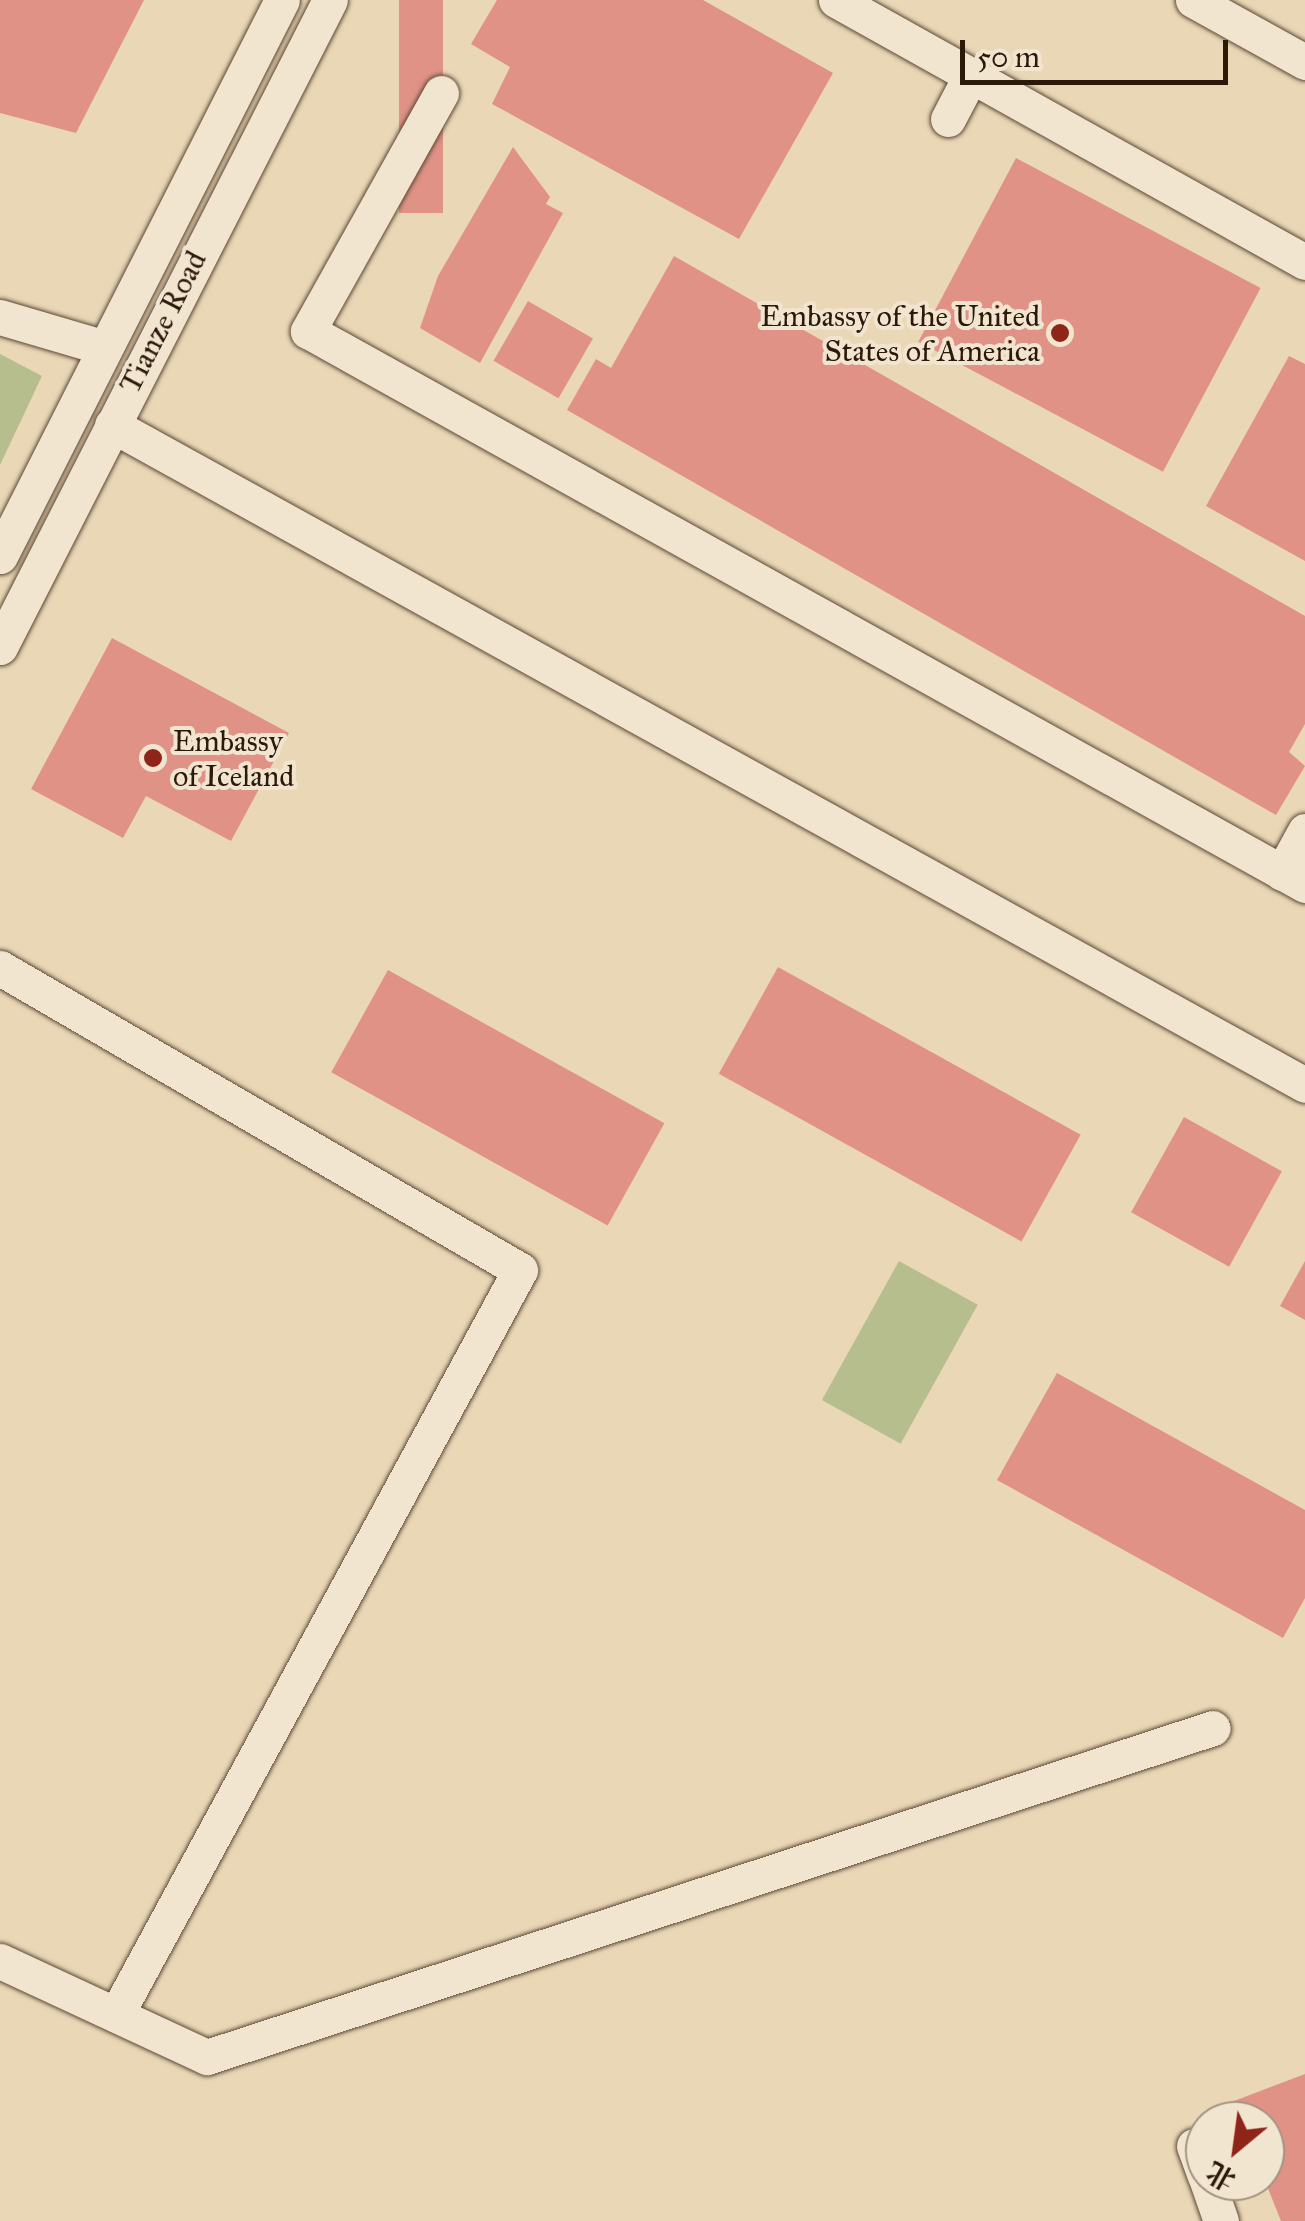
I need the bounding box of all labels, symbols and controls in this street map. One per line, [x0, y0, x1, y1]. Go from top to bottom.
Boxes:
scale bar [965, 20, 1232, 82]
text: 50 m [977, 39, 1040, 75]
street label: Tianze Road [112, 245, 214, 399]
place label: Embassy of the United States of America [760, 298, 1040, 368]
marker: Embassy of the United States of America [1049, 322, 1071, 344]
place label: Embassy of Iceland [173, 723, 294, 794]
marker: Embassy of Iceland [142, 747, 164, 769]
north arrow [1185, 2101, 1285, 2201]
text: 北 [1200, 2154, 1242, 2198]

